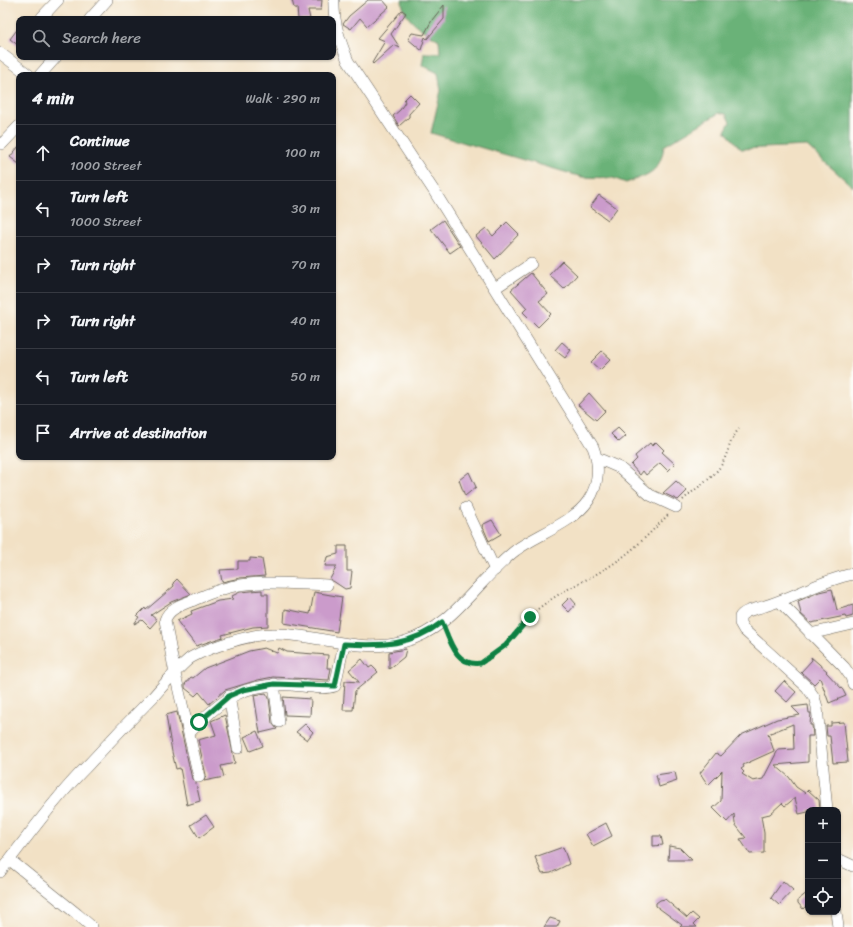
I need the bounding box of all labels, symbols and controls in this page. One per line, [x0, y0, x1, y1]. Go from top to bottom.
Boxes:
search box [16, 16, 336, 60]
text: Search here [62, 25, 141, 51]
icon: search [30, 27, 52, 49]
text: 4 min [32, 83, 74, 113]
text: Walk · 290 m [246, 87, 320, 110]
text: Continue [70, 128, 130, 154]
text: 100 m [285, 141, 320, 164]
icon: ahead [32, 142, 54, 164]
text: 1000 Street [70, 154, 141, 177]
text: Turn left [70, 184, 128, 210]
text: 30 m [291, 197, 320, 220]
icon: left [32, 198, 54, 220]
text: 1000 Street [70, 210, 141, 233]
text: Turn right [70, 252, 135, 278]
text: 70 m [291, 253, 320, 276]
icon: right [32, 254, 54, 276]
text: Turn right [70, 308, 135, 334]
text: 40 m [290, 309, 320, 332]
icon: right [32, 310, 54, 332]
text: Turn left [70, 364, 128, 390]
text: 50 m [290, 365, 320, 388]
icon: left [32, 366, 54, 388]
text: Arrive at destination [70, 420, 207, 446]
icon: arrive [32, 422, 54, 444]
route end [521, 608, 539, 626]
route start [190, 713, 208, 731]
map controls [805, 807, 841, 915]
button: + [805, 807, 841, 843]
button: − [805, 843, 841, 879]
button: locate [805, 879, 841, 915]

